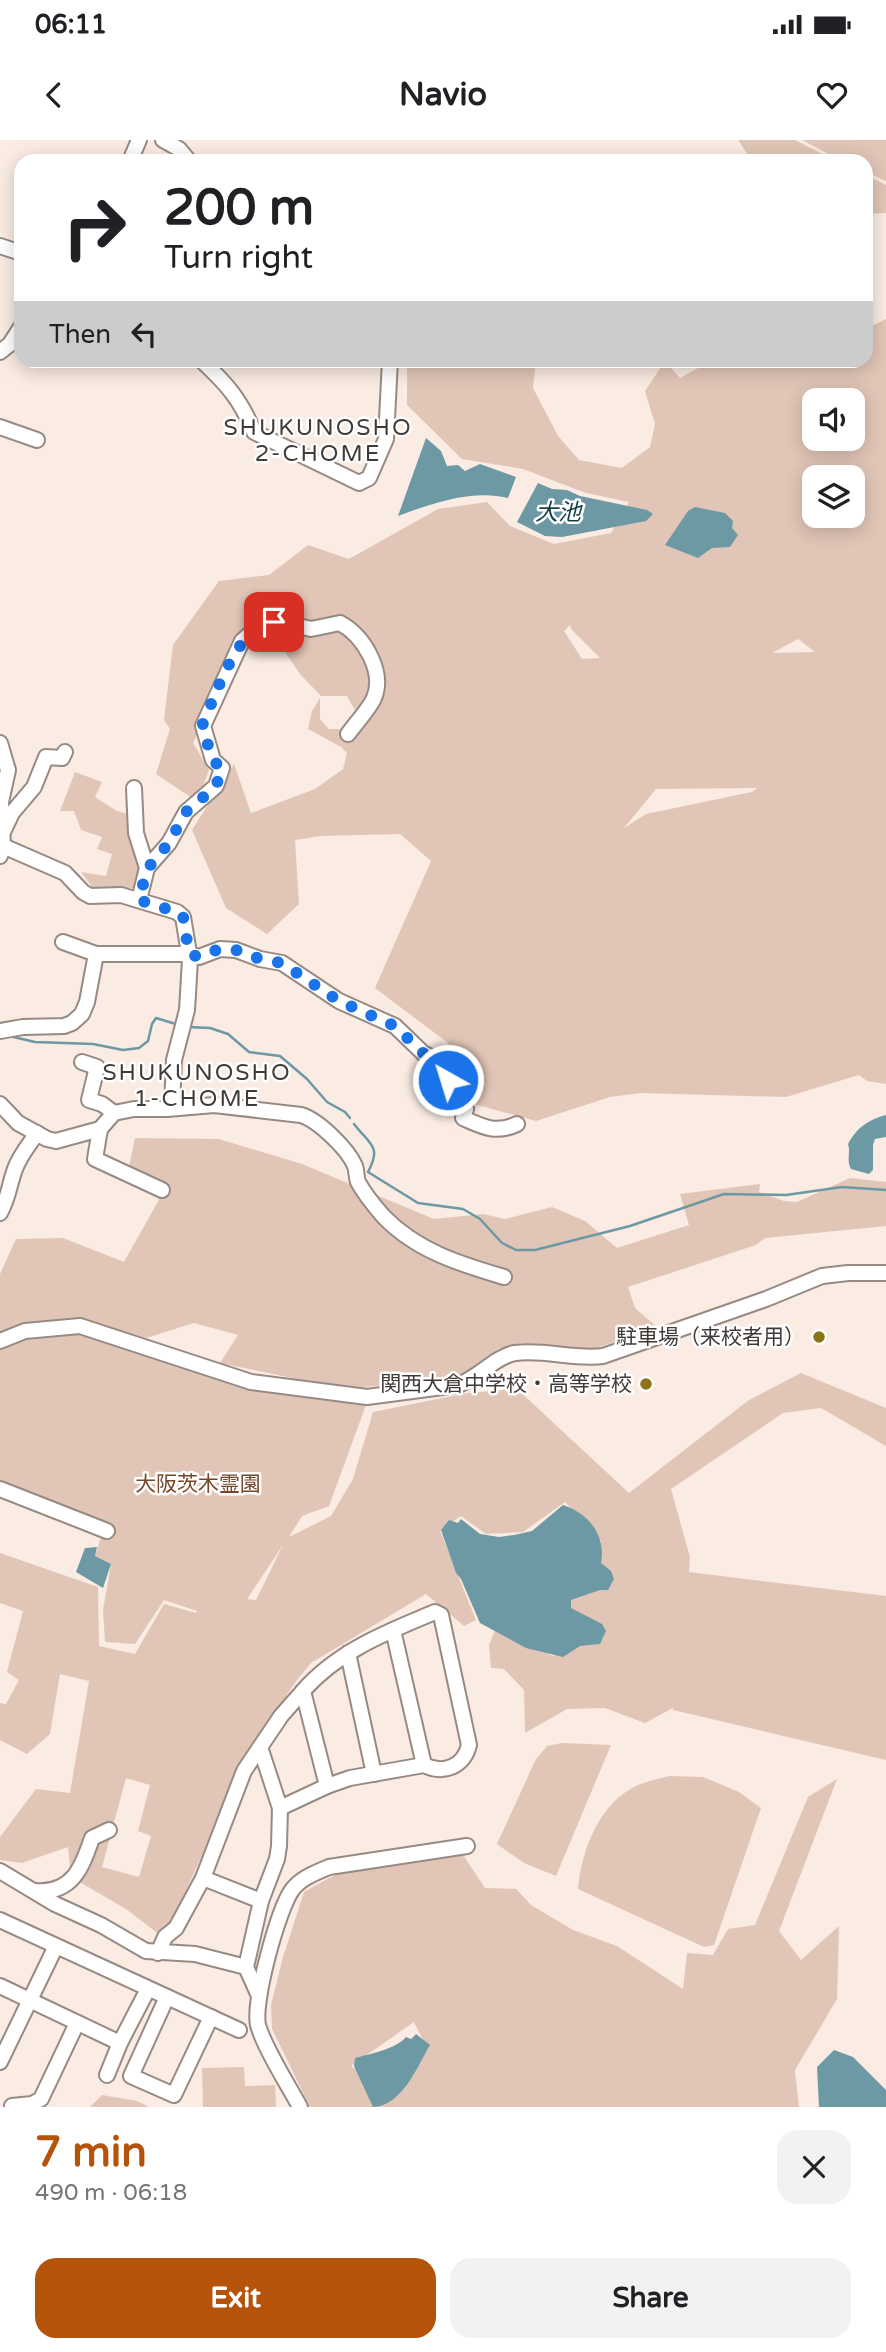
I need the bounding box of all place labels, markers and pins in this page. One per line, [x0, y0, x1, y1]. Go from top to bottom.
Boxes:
pin [244, 592, 304, 652]
place label: 駐車場（来校者用） [616, 1325, 805, 1350]
marker: 駐車場（来校者用） [811, 1329, 827, 1345]
place label: 関西大倉中学校・高等学校 [380, 1372, 632, 1397]
marker: 関西大倉中学校・高等学校 [638, 1376, 654, 1392]

